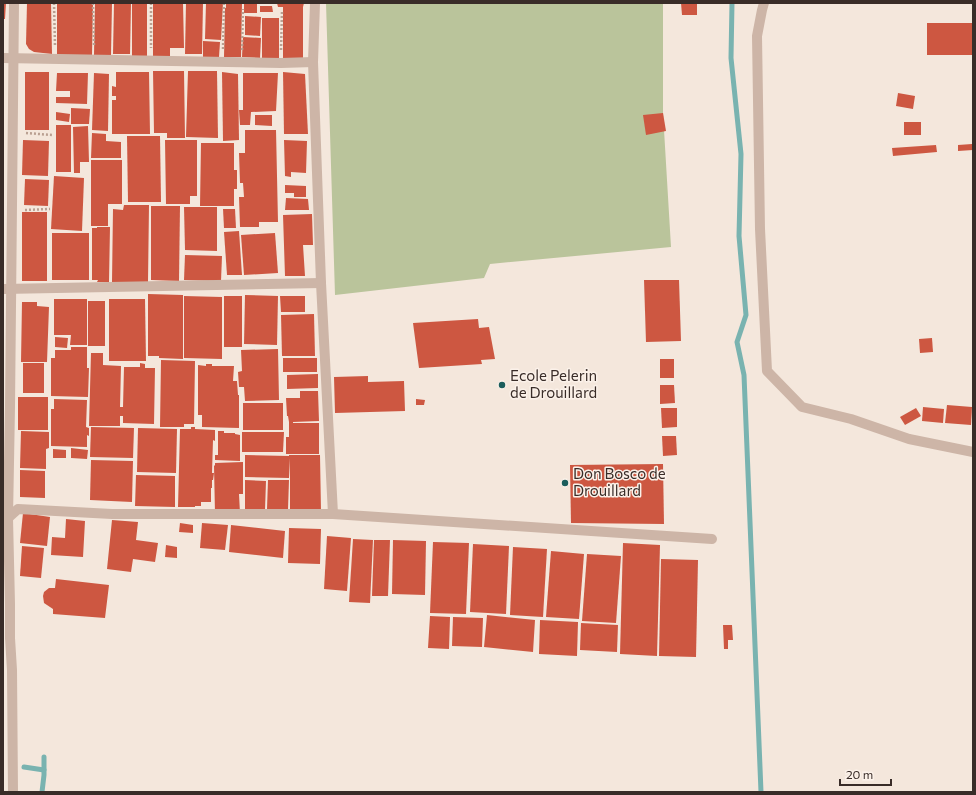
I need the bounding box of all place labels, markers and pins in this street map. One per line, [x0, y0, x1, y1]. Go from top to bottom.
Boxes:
place label: Ecole Pelerin de Drouillard [510, 366, 597, 401]
marker: Ecole Pelerin de Drouillard [497, 380, 507, 390]
place label: Don Bosco de Drouillard [573, 464, 666, 499]
marker: Don Bosco de Drouillard [560, 478, 570, 488]

